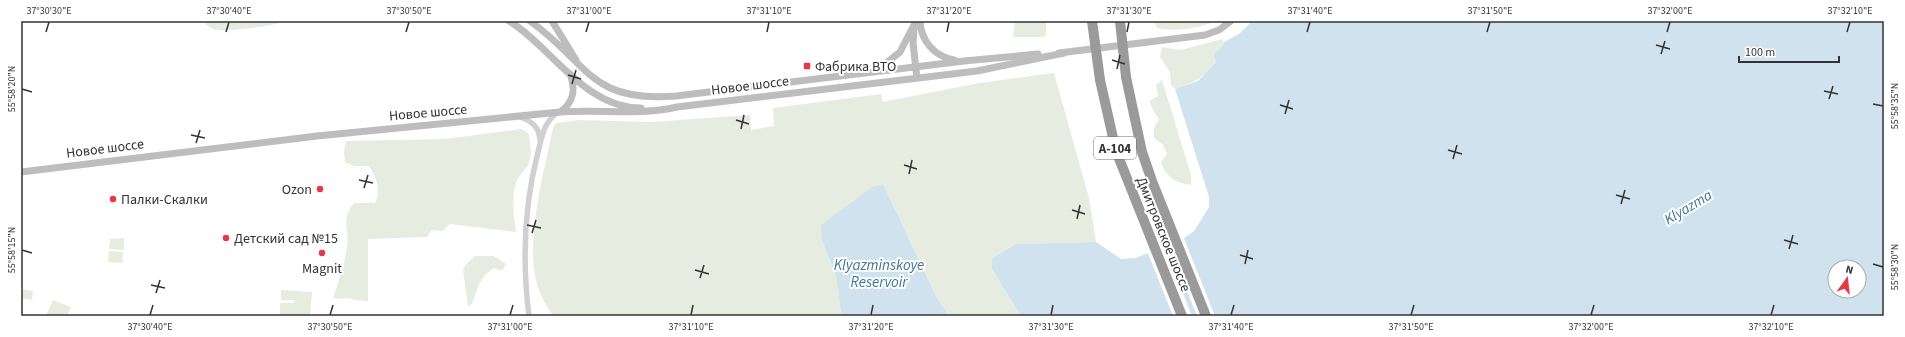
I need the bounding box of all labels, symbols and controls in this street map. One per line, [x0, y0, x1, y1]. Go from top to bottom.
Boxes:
text: 37°30'30"E [26, 4, 72, 18]
text: 37°30'40"E [206, 4, 252, 18]
text: 37°30'50"E [386, 4, 432, 18]
text: 37°31'00"E [566, 4, 612, 18]
text: 37°31'10"E [746, 4, 792, 18]
text: 37°31'20"E [926, 4, 972, 18]
text: 37°31'30"E [1106, 4, 1152, 18]
text: 37°31'40"E [1287, 4, 1333, 18]
text: 37°31'50"E [1467, 4, 1513, 18]
text: 37°32'00"E [1647, 4, 1693, 18]
text: 37°32'10"E [1827, 4, 1873, 18]
scale bar [1739, 38, 1839, 64]
text: 100 m [1745, 44, 1775, 61]
place label: Фабрика ВТО [815, 57, 896, 77]
marker: Фабрика ВТО [802, 61, 812, 71]
text: 55°58'20"N [5, 66, 19, 112]
street label: Новое шоссе [710, 71, 790, 101]
text: 55°58'35"N [1888, 83, 1902, 129]
street label: Новое шоссе [388, 100, 468, 126]
street label: Новое шоссе [65, 134, 145, 164]
road number: А-104 [1094, 137, 1136, 159]
street label: Дмитровское шоссе [1131, 174, 1195, 295]
place label: Ozon [282, 180, 312, 200]
marker: Ozon [315, 184, 325, 194]
water label: Klyazma [1660, 185, 1716, 230]
place label: Палки-Скалки [121, 190, 208, 210]
marker: Палки-Скалки [108, 194, 118, 204]
text: 55°58'15"N [5, 227, 19, 273]
place label: Детский сад №15 [234, 229, 338, 249]
marker: Детский сад №15 [221, 233, 231, 243]
text: 55°58'30"N [1888, 244, 1902, 290]
marker: Magnit [317, 248, 327, 258]
water label: Klyazminskoye Reservoir [834, 255, 924, 293]
place label: Magnit [302, 259, 342, 279]
north arrow [1827, 259, 1867, 299]
text: N [1844, 262, 1855, 278]
text: 37°30'40"E [127, 320, 173, 334]
text: 37°30'50"E [307, 320, 353, 334]
text: 37°31'00"E [487, 320, 533, 334]
text: 37°31'10"E [668, 320, 714, 334]
text: 37°31'20"E [848, 320, 894, 334]
text: 37°31'30"E [1028, 320, 1074, 334]
text: 37°31'40"E [1208, 320, 1254, 334]
text: 37°31'50"E [1388, 320, 1434, 334]
text: 37°32'00"E [1568, 320, 1614, 334]
text: 37°32'10"E [1748, 320, 1794, 334]

